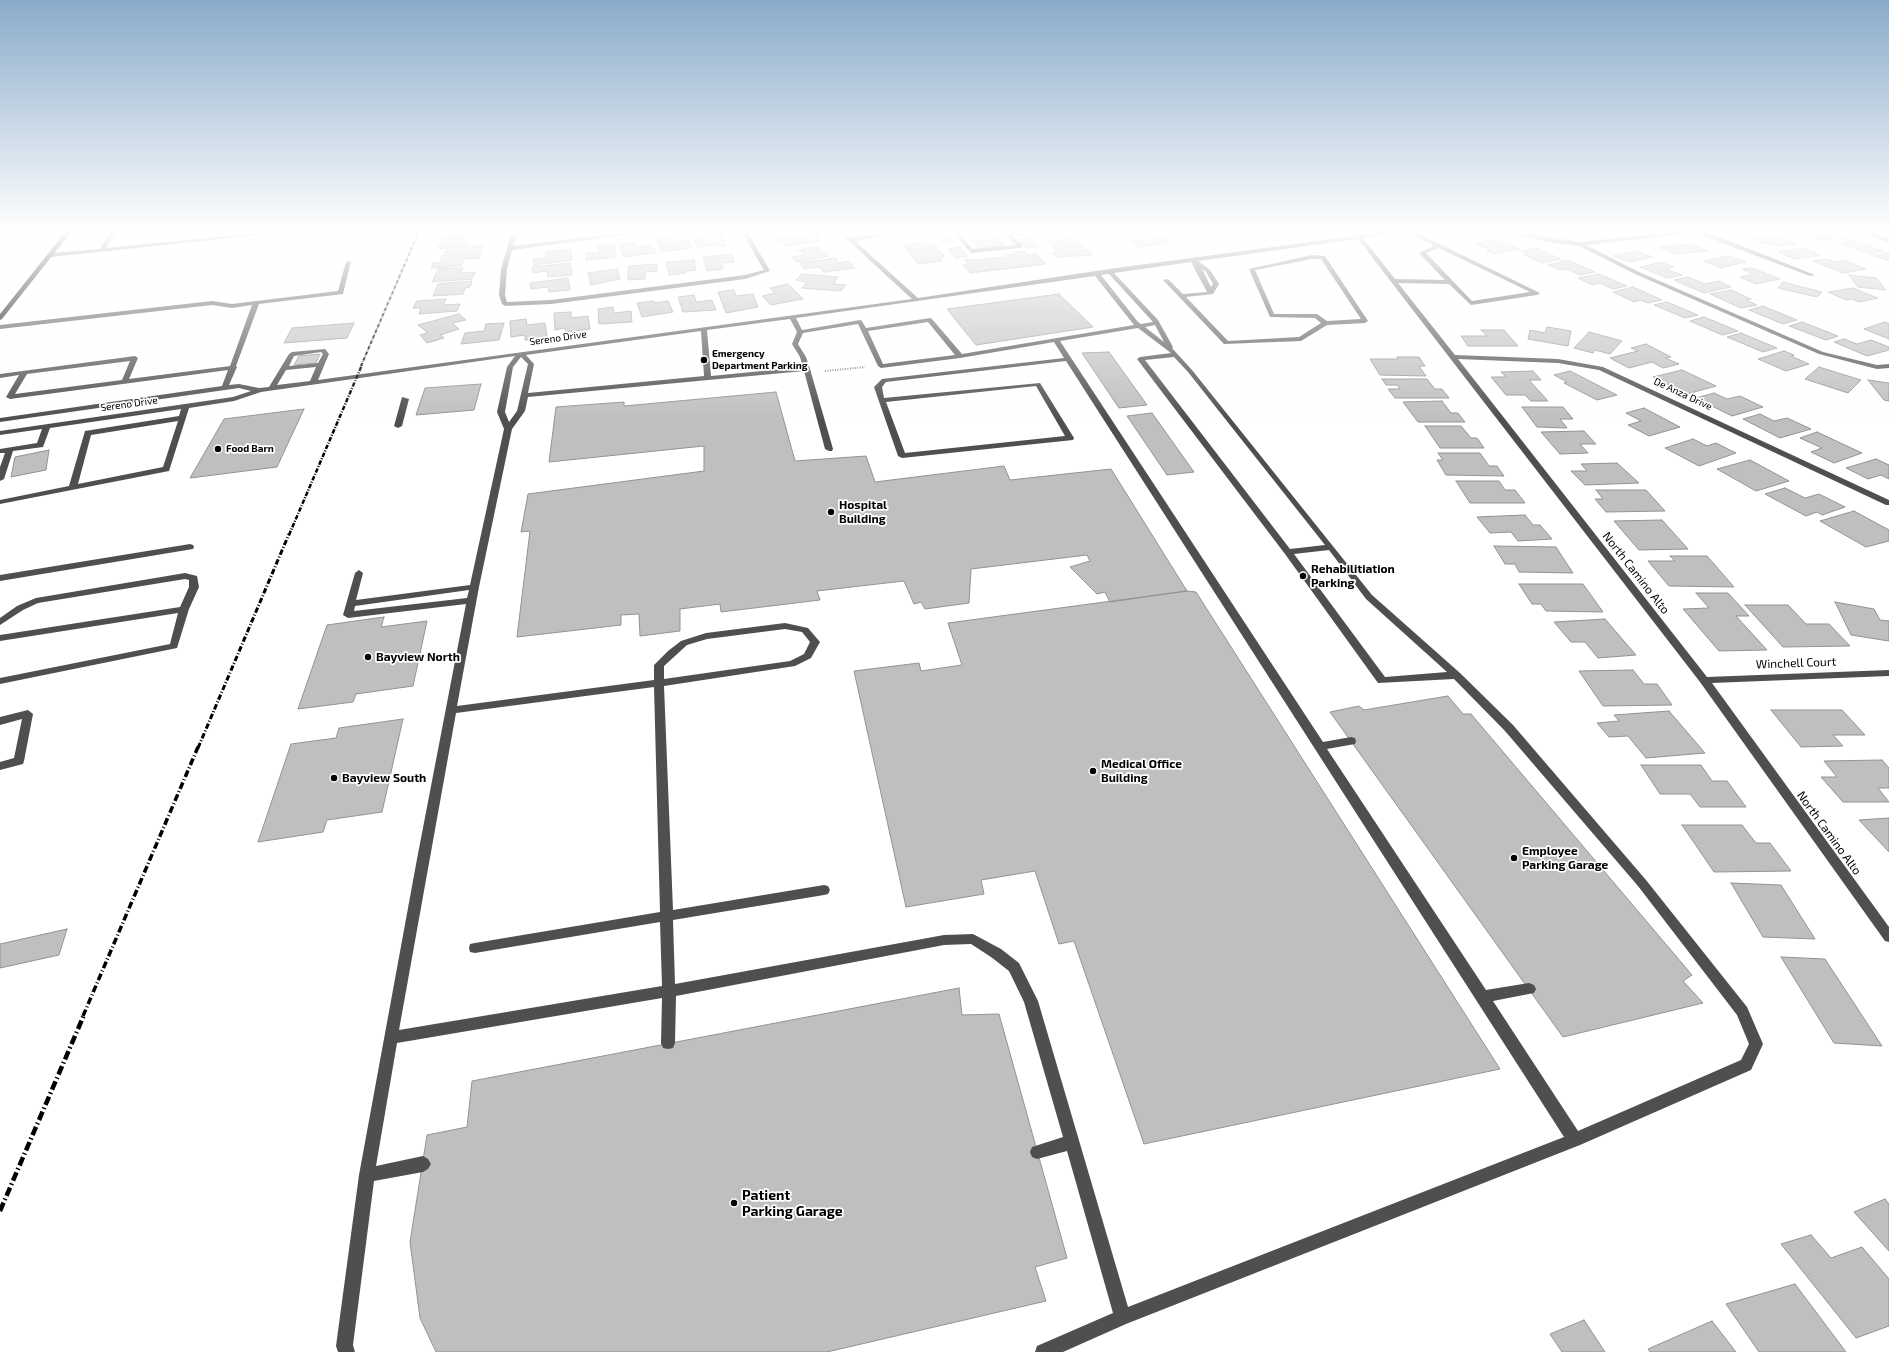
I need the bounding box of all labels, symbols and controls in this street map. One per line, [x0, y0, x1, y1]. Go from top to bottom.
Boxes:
street label: Sereno Drive [529, 328, 587, 348]
place label: Emergency Department Parking [712, 348, 808, 372]
marker: Emergency Department Parking [699, 355, 709, 365]
street label: De Anza Drive [1652, 375, 1714, 413]
street label: Sereno Drive [100, 394, 158, 414]
place label: Food Barn [226, 443, 274, 455]
marker: Food Barn [213, 444, 223, 454]
place label: Hospital Building [839, 498, 887, 526]
marker: Hospital Building [826, 507, 836, 517]
street label: North Camino Alto [1600, 529, 1672, 617]
place label: Rehabilitiation Parking [1311, 562, 1395, 590]
marker: Rehabilitiation Parking [1298, 571, 1308, 581]
place label: Bayview North [376, 650, 460, 664]
marker: Bayview North [363, 652, 373, 662]
street label: Winchell Court [1756, 654, 1836, 672]
place label: Medical Office Building [1101, 757, 1182, 785]
marker: Medical Office Building [1088, 766, 1098, 776]
place label: Bayview South [342, 771, 426, 785]
marker: Bayview South [329, 773, 339, 783]
street label: North Camino Alto [1794, 788, 1864, 878]
place label: Employee Parking Garage [1522, 844, 1608, 872]
marker: Employee Parking Garage [1509, 853, 1519, 863]
place label: Patient Parking Garage [742, 1187, 843, 1220]
marker: Patient Parking Garage [729, 1198, 739, 1208]

